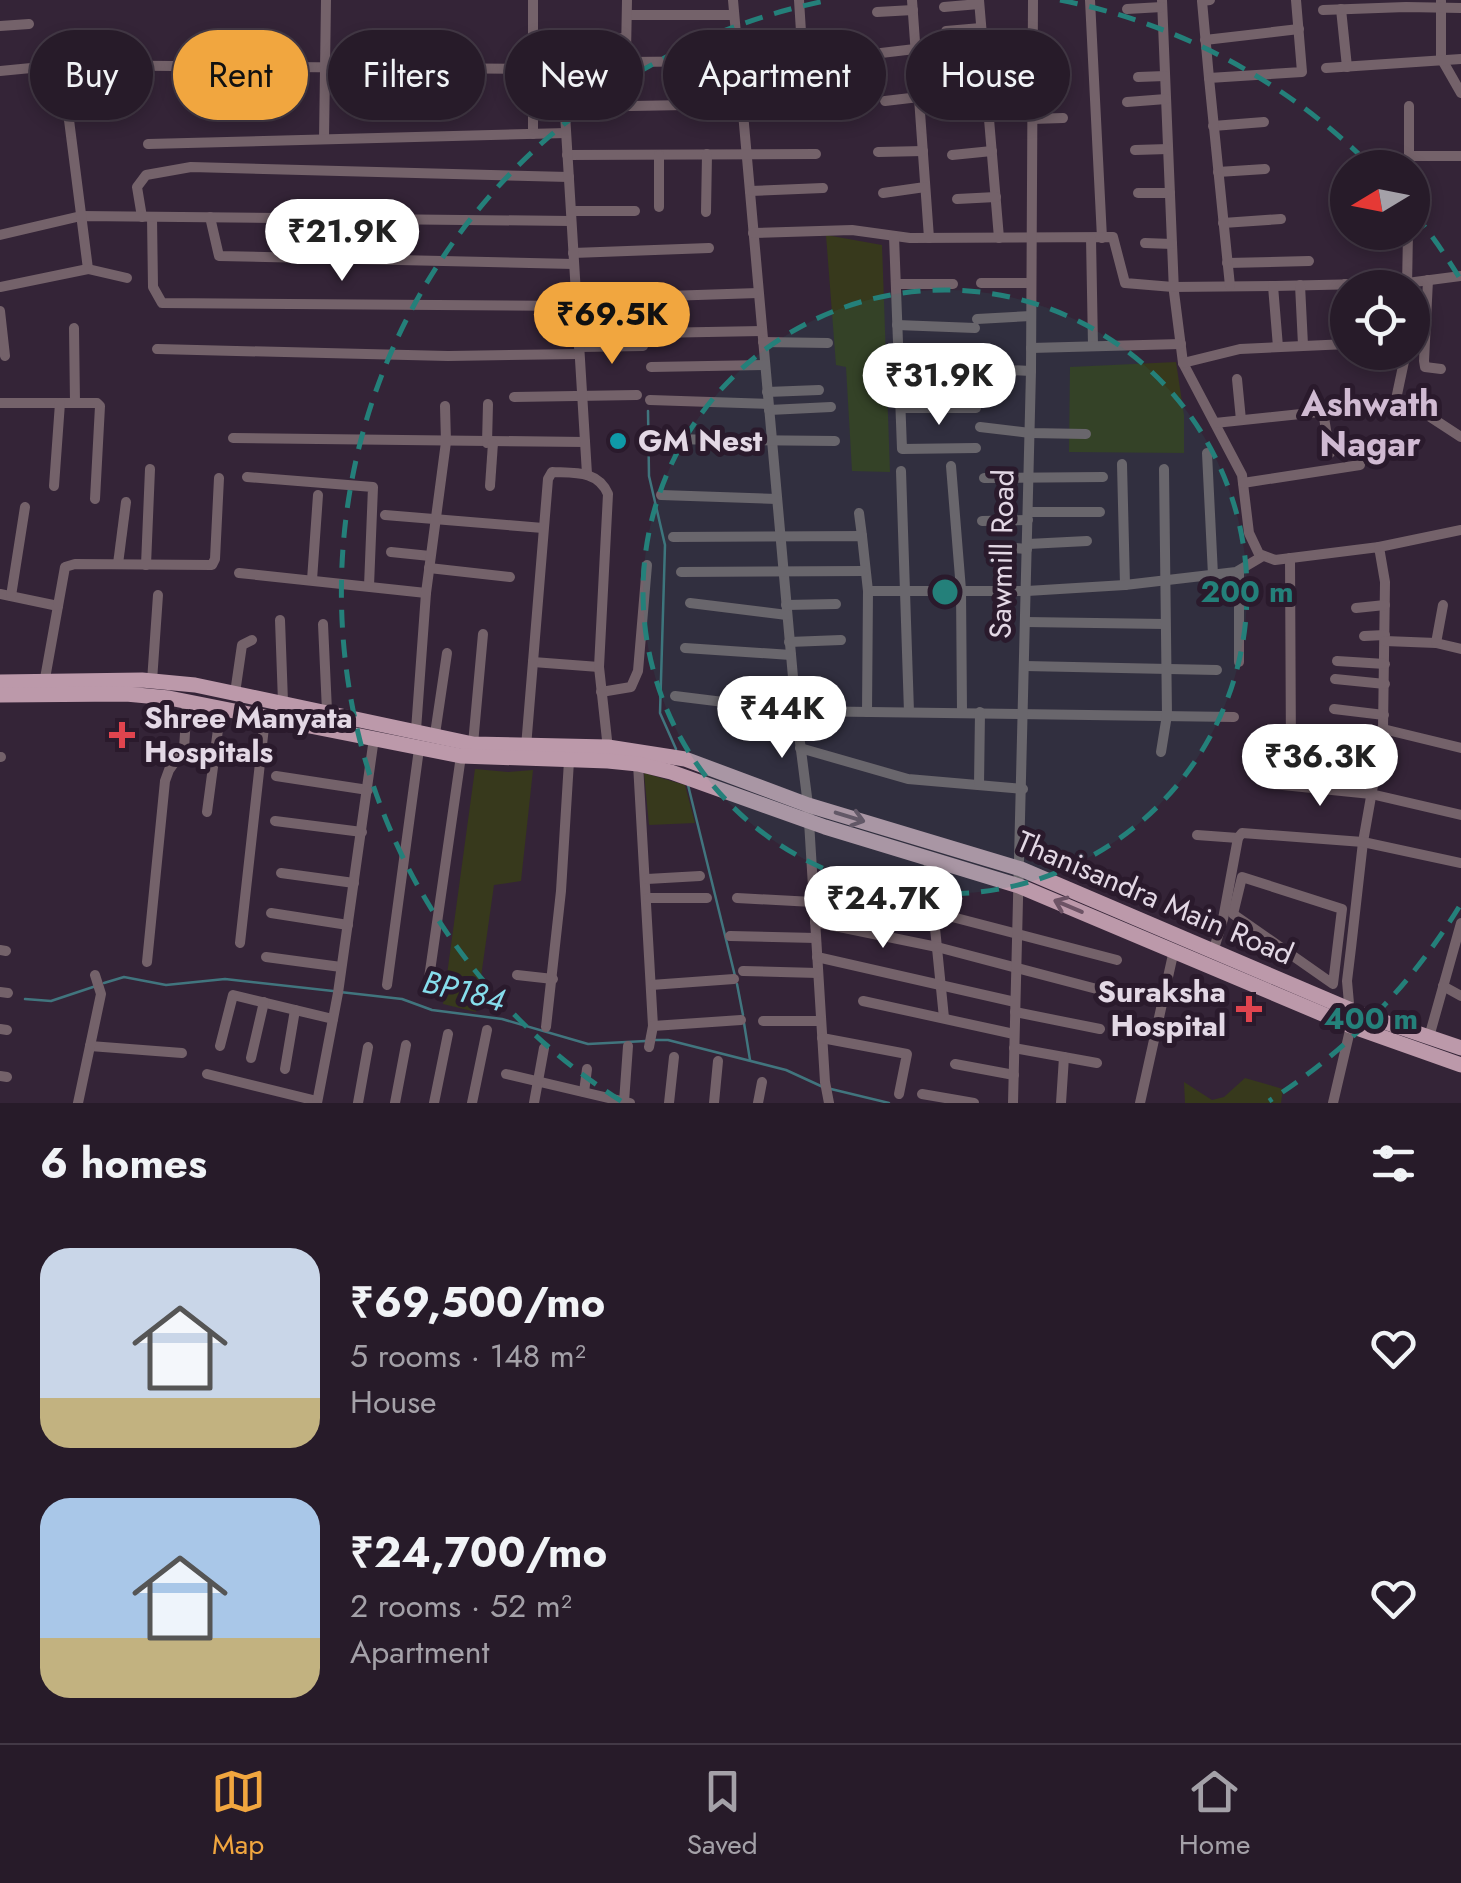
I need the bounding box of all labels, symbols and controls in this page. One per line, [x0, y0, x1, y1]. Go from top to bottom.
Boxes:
chip: Buy [30, 30, 153, 120]
chip: Rent [173, 30, 308, 120]
chip: Filters [328, 30, 485, 120]
chip: New [505, 30, 643, 120]
chip: Apartment [663, 30, 886, 120]
chip: House [906, 30, 1070, 120]
north arrow [1330, 150, 1430, 250]
map controls [1330, 150, 1430, 370]
pin: ₹21.9K [261, 199, 423, 284]
text: ₹21.9K [287, 208, 397, 254]
button: locate [1330, 270, 1430, 370]
pin: ₹69.5K [531, 282, 693, 367]
text: ₹69.5K [556, 291, 668, 337]
pin: ₹31.9K [858, 343, 1020, 428]
text: ₹31.9K [885, 352, 993, 398]
district label: Ashwath Nagar [1300, 379, 1439, 469]
place label: GM Nest [638, 419, 763, 462]
marker: GM Nest [607, 430, 629, 452]
street label: Sawmill Road [979, 469, 1024, 639]
text: 200 m [1201, 570, 1294, 613]
centre of rings [927, 574, 963, 610]
pin: ₹44K [723, 676, 841, 761]
text: ₹44K [739, 685, 825, 731]
place label: Shree Manyata Hospitals [144, 696, 353, 773]
marker: Shree Manyata Hospitals [109, 722, 135, 748]
pin: ₹36.3K [1239, 724, 1401, 809]
text: ₹36.3K [1264, 733, 1376, 779]
one-way arrow [833, 810, 865, 828]
street label: Thanisandra Main Road [1010, 820, 1300, 975]
pin: ₹24.7K [802, 866, 964, 951]
text: ₹24.7K [826, 875, 940, 921]
one-way arrow [1053, 896, 1084, 914]
water label: BP184 [418, 959, 510, 1023]
place label: Suraksha Hospital [1097, 970, 1226, 1047]
marker: Suraksha Hospital [1236, 996, 1262, 1022]
text: 400 m [1324, 997, 1418, 1040]
text: 6 homes [40, 1133, 207, 1194]
icon: filters [1366, 1136, 1421, 1191]
text: ₹69,500/mo [350, 1272, 605, 1333]
icon: home [120, 1288, 240, 1408]
icon: heart [1366, 1321, 1421, 1376]
text: 5 rooms · 148 m² [350, 1333, 586, 1379]
text: House [350, 1379, 437, 1425]
text: ₹24,700/mo [350, 1522, 607, 1583]
icon: home [120, 1538, 240, 1658]
icon: heart [1366, 1571, 1421, 1626]
text: 2 rooms · 52 m² [350, 1583, 572, 1629]
text: Apartment [350, 1629, 489, 1675]
tab: Map [211, 1764, 266, 1865]
tab: Saved [687, 1764, 758, 1865]
tab: Home [1179, 1764, 1250, 1865]

